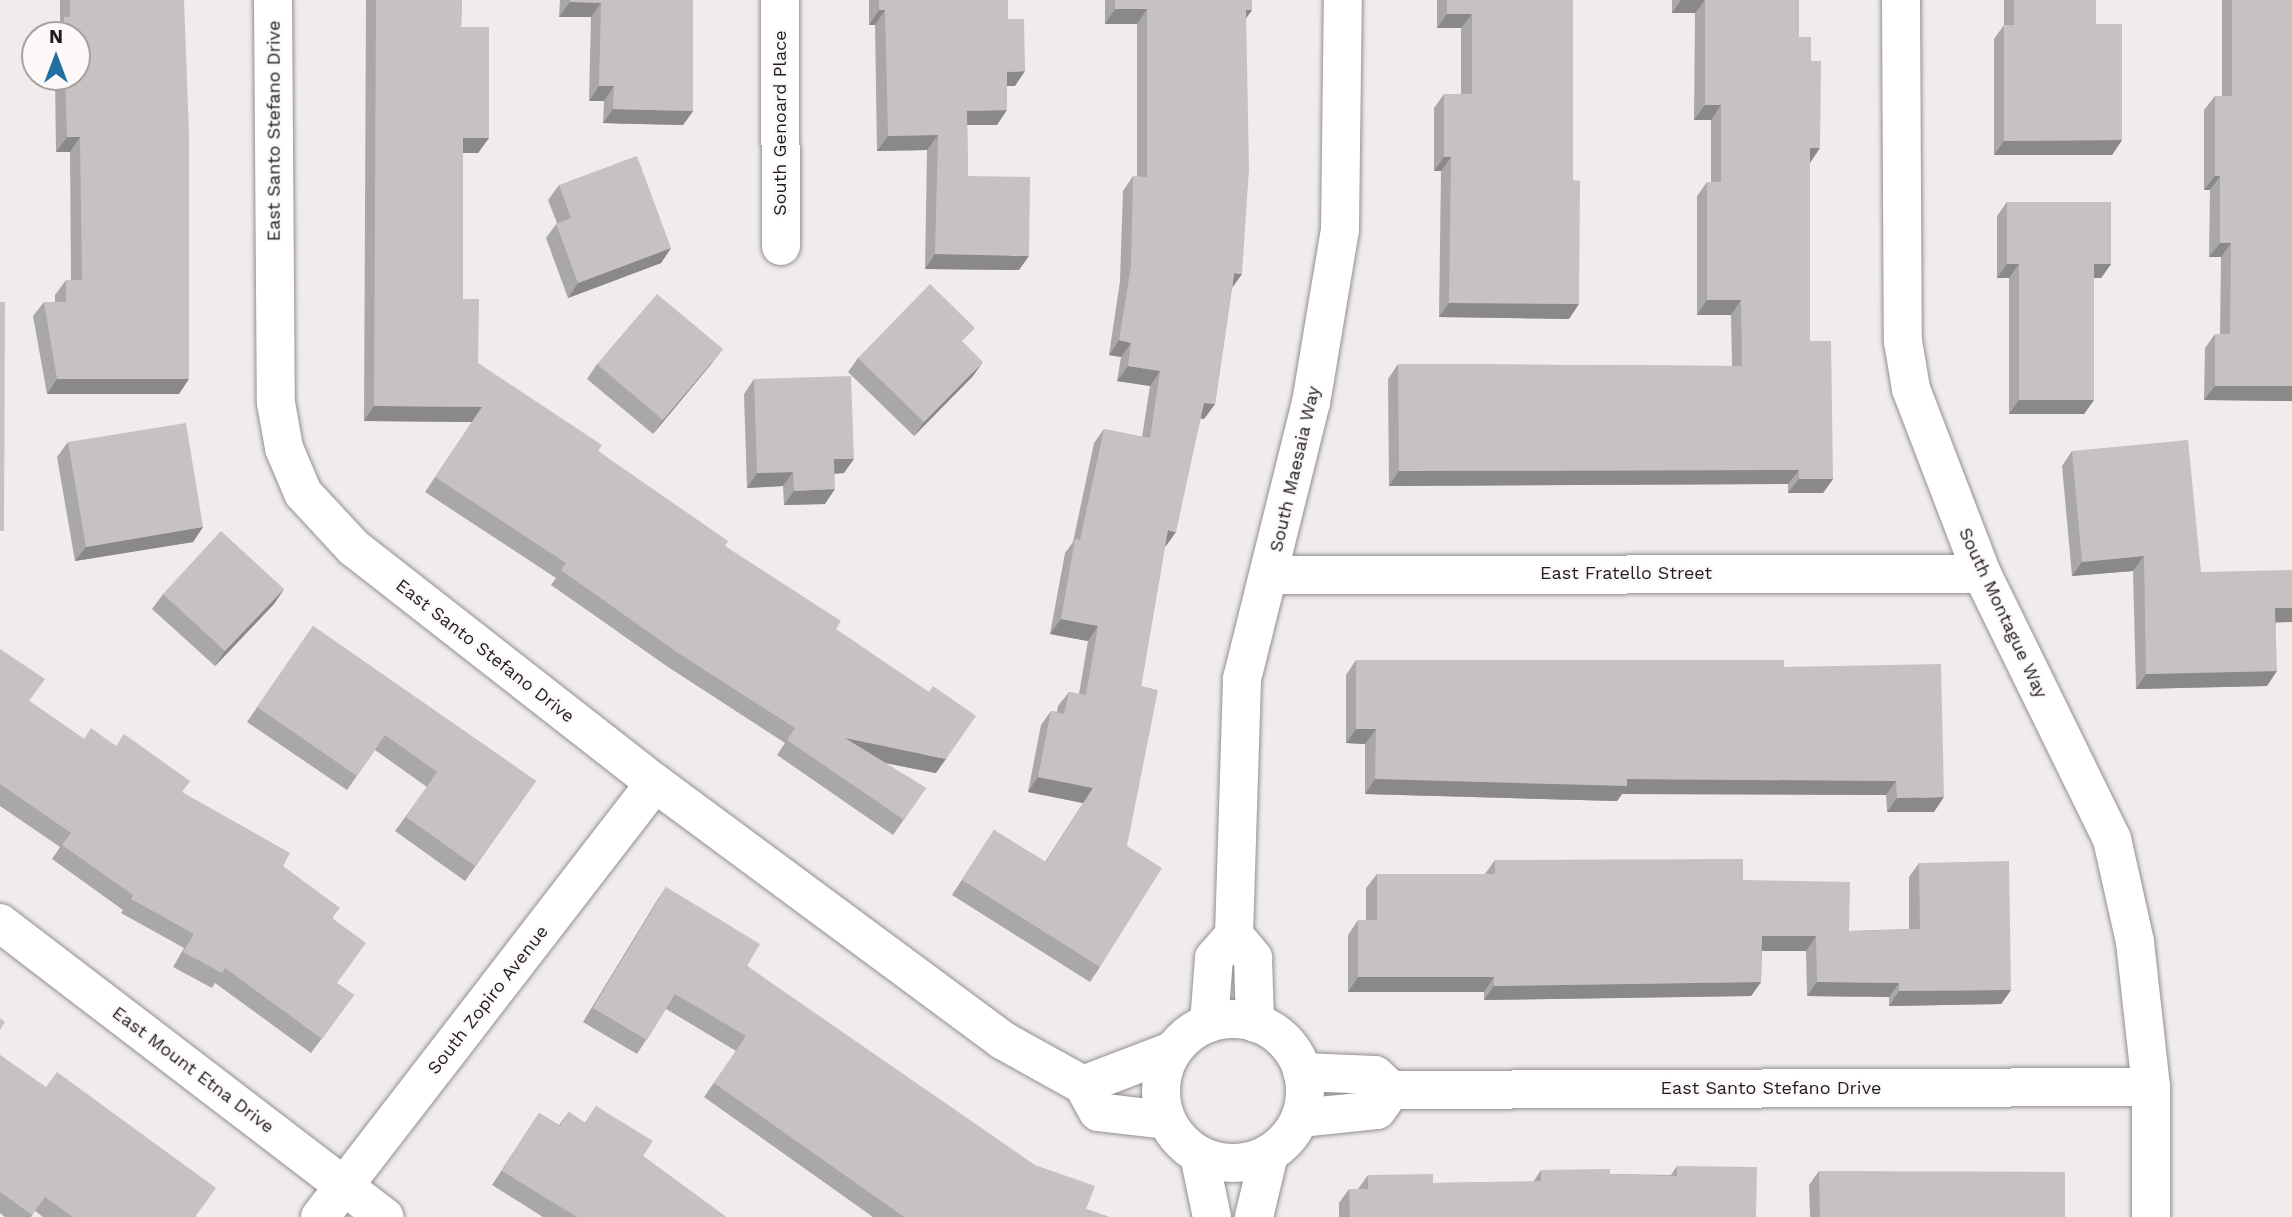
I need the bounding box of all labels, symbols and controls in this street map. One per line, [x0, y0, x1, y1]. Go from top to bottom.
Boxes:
north arrow [21, 21, 91, 91]
street label: East Santo Stefano Drive [263, 21, 285, 241]
text: N [49, 25, 63, 48]
street label: South Genoard Place [769, 30, 791, 216]
street label: South Maesaia Way [1265, 384, 1325, 554]
street label: South Montague Way [1954, 524, 2052, 702]
street label: East Fratello Street [1540, 562, 1712, 584]
street label: East Santo Stefano Drive [391, 575, 579, 727]
street label: South Zopiro Avenue [423, 921, 553, 1079]
street label: East Mount Etna Drive [108, 1002, 278, 1138]
street label: East Santo Stefano Drive [1661, 1077, 1881, 1099]

